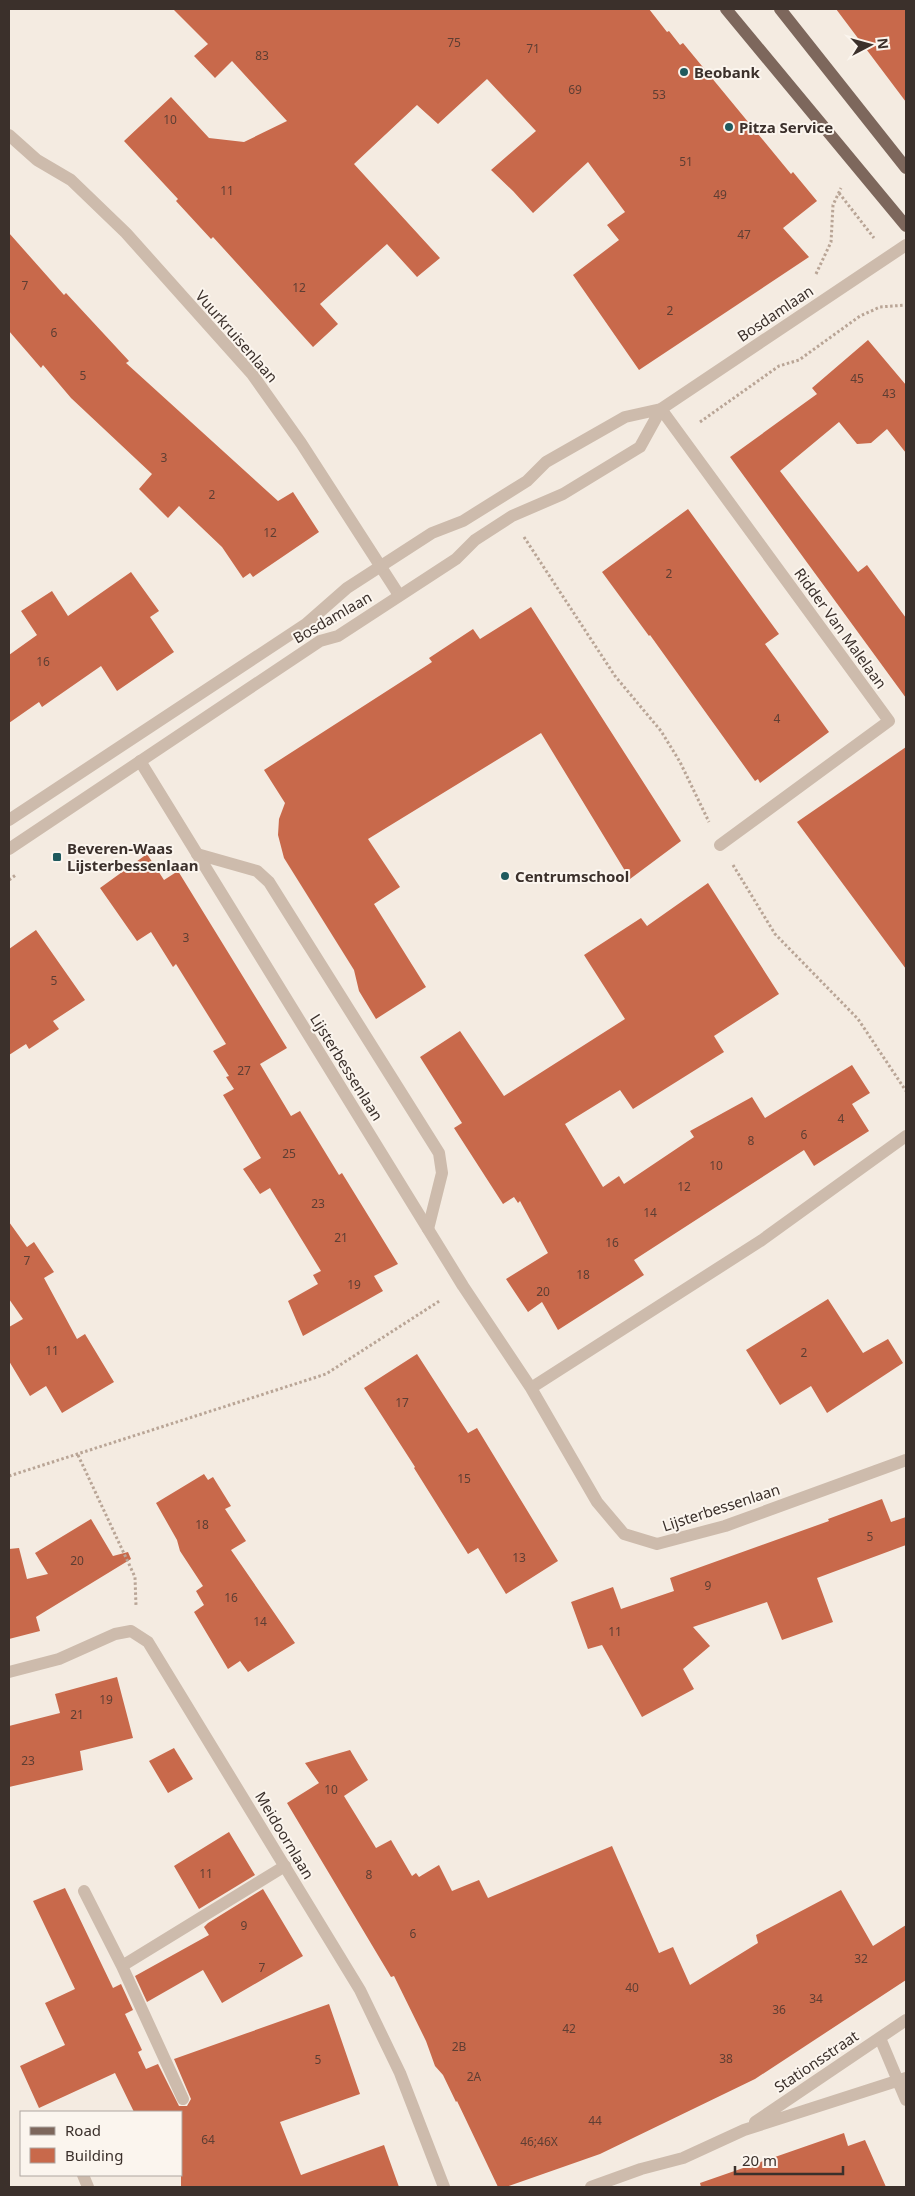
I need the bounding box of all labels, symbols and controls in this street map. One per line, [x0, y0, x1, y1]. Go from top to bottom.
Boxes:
north arrow [845, 20, 895, 70]
house number: 75 [447, 34, 461, 51]
text: N [873, 37, 893, 50]
house number: 71 [526, 40, 540, 57]
house number: 83 [255, 47, 269, 64]
place label: Beobank [694, 62, 761, 82]
marker: Beobank [678, 66, 690, 78]
house number: 69 [568, 81, 582, 98]
house number: 53 [652, 86, 666, 103]
house number: 10 [163, 111, 177, 128]
place label: Pitza Service [739, 117, 833, 137]
marker: Pitza Service [723, 121, 735, 133]
house number: 51 [679, 153, 693, 170]
house number: 11 [220, 182, 234, 199]
house number: 49 [713, 186, 727, 203]
house number: 47 [737, 226, 751, 243]
house number: 7 [22, 277, 29, 294]
house number: 12 [292, 279, 306, 296]
street label: Bosdamlaan [733, 280, 817, 346]
street label: Vuurkruisenlaan [191, 286, 283, 386]
house number: 2 [667, 302, 674, 319]
house number: 6 [51, 324, 58, 341]
house number: 5 [80, 367, 87, 384]
house number: 45 [850, 370, 864, 387]
house number: 43 [882, 385, 896, 402]
house number: 3 [161, 449, 168, 466]
house number: 2 [209, 486, 216, 503]
house number: 12 [263, 524, 277, 541]
street label: Ridder Van Malelaan [790, 564, 892, 692]
house number: 2 [666, 565, 673, 582]
street label: Bosdamlaan [289, 586, 375, 648]
house number: 16 [36, 653, 50, 670]
house number: 4 [774, 710, 781, 727]
place label: Beveren-Waas Lijsterbessenlaan [67, 838, 198, 875]
marker: Beveren-Waas Lijsterbessenlaan [51, 851, 63, 863]
place label: Centrumschool [515, 866, 629, 886]
marker: Centrumschool [499, 870, 511, 882]
house number: 3 [183, 929, 190, 946]
house number: 5 [51, 972, 58, 989]
street label: Lijsterbessenlaan [306, 1010, 388, 1124]
house number: 27 [237, 1062, 251, 1079]
house number: 4 [838, 1110, 845, 1127]
house number: 6 [801, 1126, 808, 1143]
house number: 8 [748, 1132, 755, 1149]
house number: 25 [282, 1145, 296, 1162]
house number: 10 [709, 1157, 723, 1174]
house number: 12 [677, 1178, 691, 1195]
house number: 23 [311, 1195, 325, 1212]
house number: 14 [643, 1204, 657, 1221]
house number: 21 [334, 1229, 348, 1246]
house number: 16 [605, 1234, 619, 1251]
house number: 7 [24, 1252, 31, 1269]
house number: 18 [576, 1266, 590, 1283]
house number: 19 [347, 1276, 361, 1293]
house number: 20 [536, 1283, 550, 1300]
house number: 11 [45, 1342, 59, 1359]
house number: 2 [801, 1344, 808, 1361]
house number: 17 [395, 1394, 409, 1411]
house number: 15 [457, 1470, 471, 1487]
street label: Lijsterbessenlaan [660, 1479, 782, 1535]
house number: 18 [195, 1516, 209, 1533]
house number: 5 [867, 1528, 874, 1545]
house number: 13 [512, 1549, 526, 1566]
house number: 20 [70, 1552, 84, 1569]
house number: 9 [705, 1577, 712, 1594]
house number: 16 [224, 1589, 238, 1606]
house number: 14 [253, 1613, 267, 1630]
house number: 11 [608, 1623, 622, 1640]
house number: 19 [99, 1691, 113, 1708]
house number: 21 [70, 1706, 84, 1723]
house number: 23 [21, 1752, 35, 1769]
house number: 10 [324, 1781, 338, 1798]
street label: Meidoornlaan [251, 1788, 319, 1882]
house number: 11 [199, 1865, 213, 1882]
house number: 8 [366, 1866, 373, 1883]
house number: 9 [241, 1917, 248, 1934]
house number: 6 [410, 1925, 417, 1942]
house number: 32 [854, 1950, 868, 1967]
house number: 7 [259, 1959, 266, 1976]
house number: 40 [625, 1979, 639, 1996]
house number: 34 [809, 1990, 823, 2007]
house number: 36 [772, 2001, 786, 2018]
house number: 42 [562, 2020, 576, 2037]
street label: Stationsstraat [770, 2025, 863, 2097]
house number: 2B [452, 2038, 467, 2055]
house number: 38 [719, 2050, 733, 2067]
house number: 5 [315, 2051, 322, 2068]
house number: 2A [467, 2068, 482, 2085]
legend [20, 2111, 182, 2176]
house number: 44 [588, 2112, 602, 2129]
text: Road [65, 2120, 101, 2140]
house number: 64 [201, 2131, 215, 2148]
house number: 46;46X [520, 2133, 558, 2150]
scale bar [735, 2144, 842, 2176]
text: Building [65, 2145, 123, 2165]
text: 20 m [742, 2150, 777, 2170]

